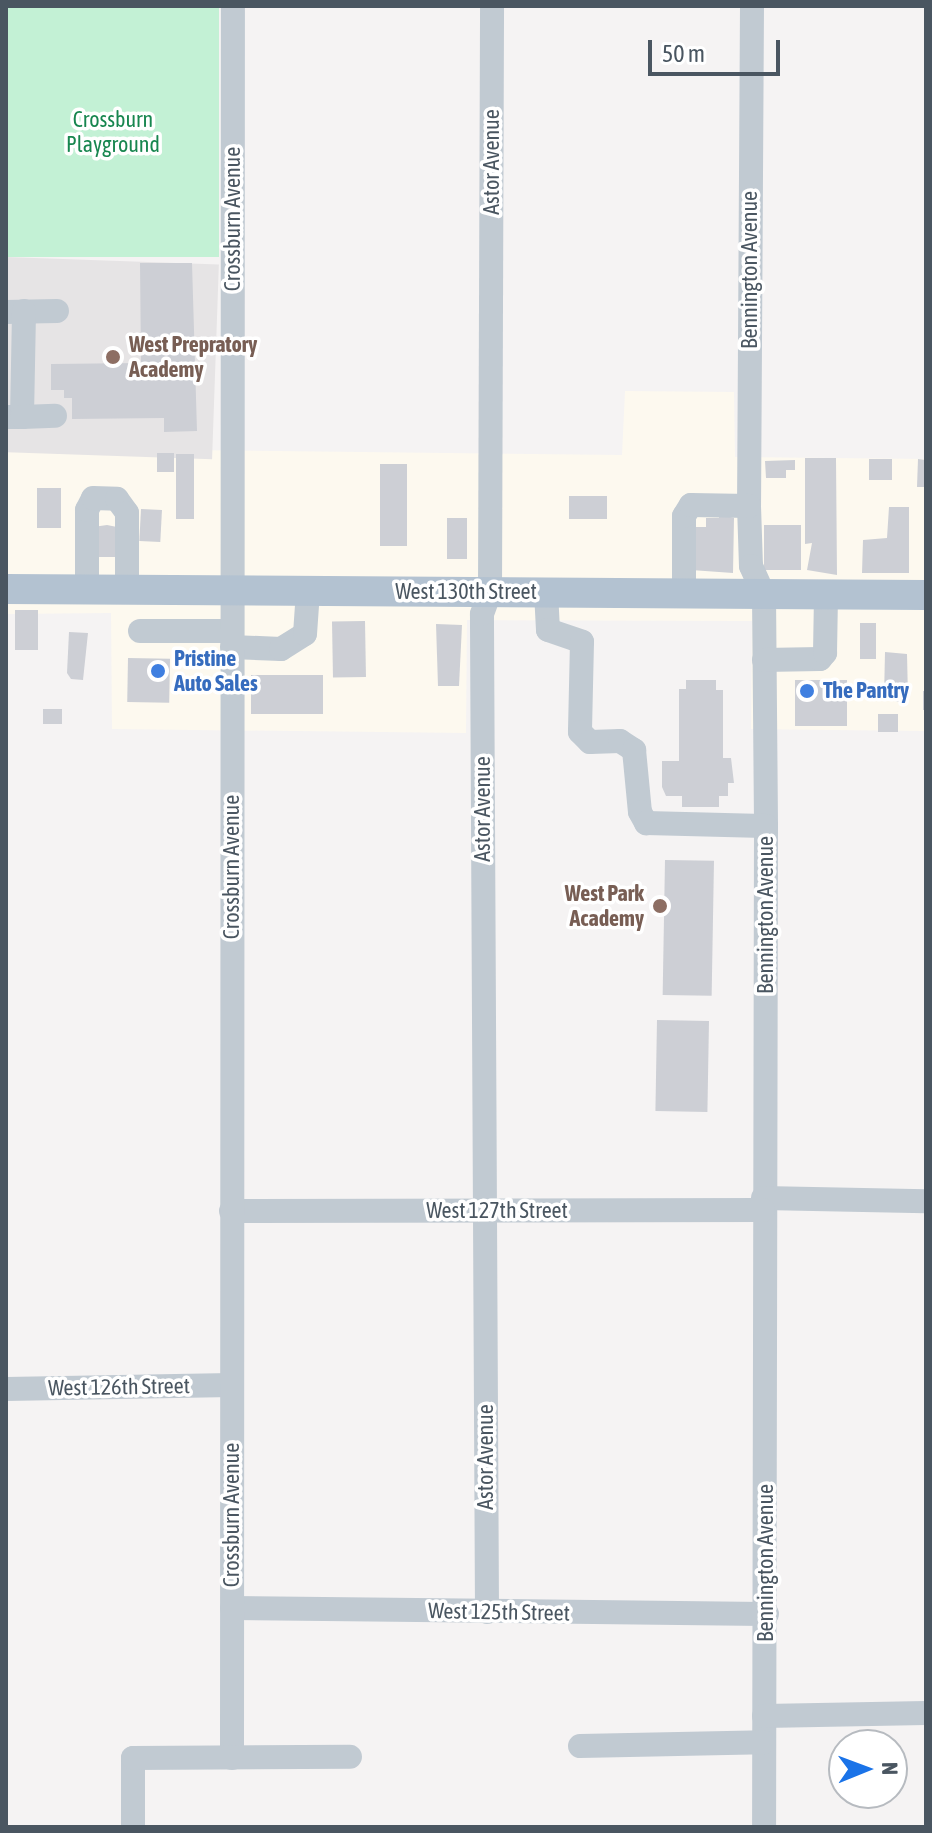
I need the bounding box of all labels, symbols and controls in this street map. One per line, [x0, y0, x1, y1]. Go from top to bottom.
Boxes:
scale bar [652, 24, 784, 74]
text: 50 m [662, 40, 705, 67]
park label: Crossburn Playground [66, 106, 160, 158]
street label: Astor Avenue [479, 109, 505, 215]
street label: Crossburn Avenue [220, 147, 246, 291]
street label: Bennington Avenue [737, 191, 763, 349]
place label: West Prepratory Academy [129, 331, 257, 382]
marker: West Prepratory Academy [104, 348, 122, 366]
street label: West 130th Street [395, 579, 537, 605]
place label: Pristine Auto Sales [174, 645, 258, 696]
marker: Pristine Auto Sales [149, 662, 167, 680]
place label: The Pantry [823, 678, 909, 704]
marker: The Pantry [798, 682, 816, 700]
street label: Astor Avenue [470, 756, 496, 862]
street label: Crossburn Avenue [219, 795, 245, 939]
street label: Bennington Avenue [753, 836, 779, 994]
place label: West Park Academy [565, 880, 644, 932]
marker: West Park Academy [651, 897, 669, 915]
street label: West 127th Street [426, 1198, 568, 1224]
street label: West 126th Street [48, 1373, 190, 1401]
street label: Astor Avenue [473, 1404, 499, 1510]
street label: Crossburn Avenue [219, 1443, 245, 1587]
street label: Bennington Avenue [753, 1484, 779, 1642]
street label: West 125th Street [428, 1598, 570, 1626]
north arrow [828, 1729, 908, 1809]
text: N [877, 1762, 903, 1775]

